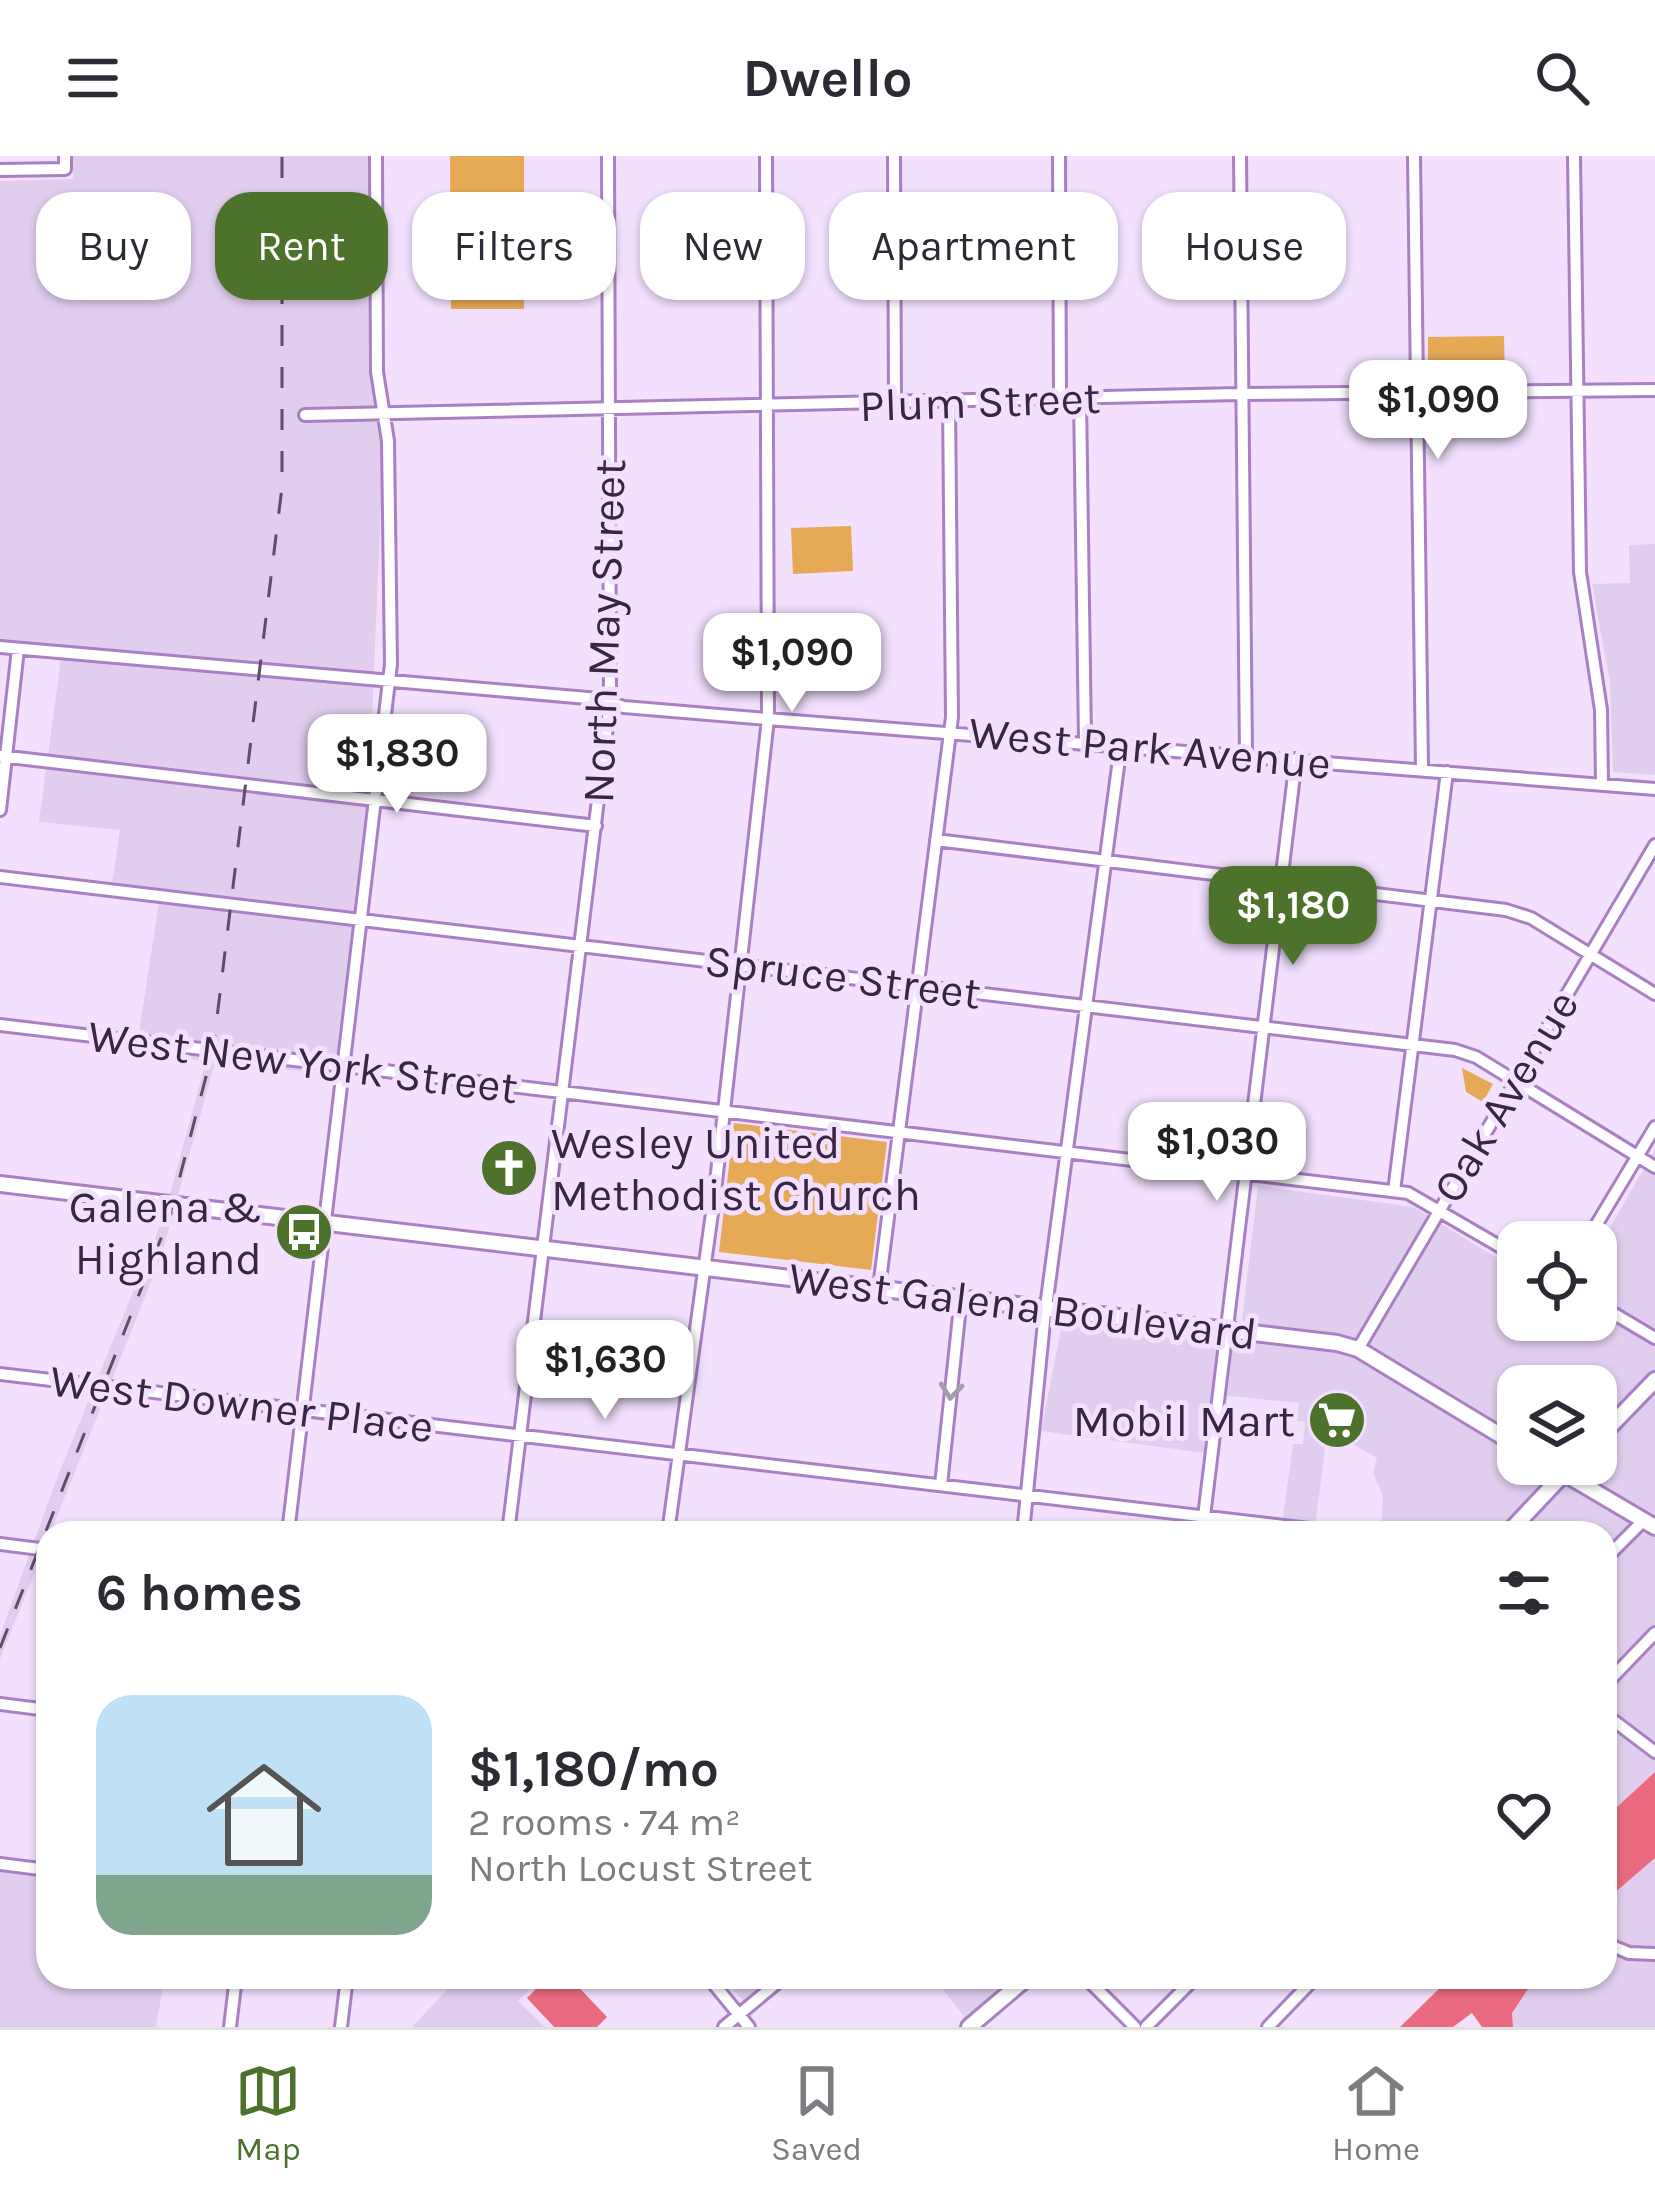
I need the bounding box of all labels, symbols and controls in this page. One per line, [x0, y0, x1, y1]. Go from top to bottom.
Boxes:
icon: menu [60, 45, 126, 111]
icon: search [1529, 45, 1595, 111]
text: Dwello [742, 46, 913, 110]
chip: Buy [36, 192, 191, 300]
chip: Rent [215, 192, 388, 300]
chip: Filters [412, 192, 616, 300]
chip: New [640, 192, 805, 300]
chip: Apartment [829, 192, 1118, 300]
chip: House [1142, 192, 1346, 300]
pin: $1,090 [1340, 360, 1536, 462]
street label: Plum Street [859, 372, 1101, 432]
text: $1,090 [1376, 376, 1500, 422]
street label: North May Street [572, 458, 637, 804]
pin: $1,090 [694, 613, 890, 715]
text: $1,090 [730, 629, 854, 675]
street label: West Park Avenue [967, 706, 1333, 790]
pin: $1,830 [299, 714, 495, 816]
text: $1,830 [335, 730, 459, 776]
pin: $1,180 [1195, 866, 1391, 968]
text: $1,180 [1236, 882, 1350, 928]
street label: Spruce Street [702, 934, 984, 1020]
street label: Oak Avenue [1422, 981, 1589, 1212]
street label: West New York Street [85, 1010, 521, 1114]
pin: $1,030 [1119, 1102, 1315, 1204]
place label: Wesley United Methodist Church [551, 1117, 921, 1221]
text: $1,030 [1155, 1118, 1279, 1164]
church icon: Wesley United Methodist Church [478, 1137, 540, 1199]
place label: Galena & Highland [69, 1181, 262, 1286]
bus stop icon: Galena & Highland [273, 1201, 335, 1263]
map controls [1497, 1221, 1617, 1485]
button: locate [1497, 1221, 1617, 1341]
street label: West Galena Boulevard [786, 1251, 1260, 1361]
pin: $1,630 [507, 1320, 703, 1422]
text: $1,630 [543, 1336, 667, 1382]
street label: West Downer Place [47, 1355, 437, 1453]
button: layers [1497, 1365, 1617, 1485]
one-way arrow [938, 1381, 964, 1401]
supermarket icon: Mobil Mart [1306, 1389, 1368, 1451]
place label: Mobil Mart [1073, 1395, 1295, 1447]
icon: filters [1491, 1560, 1557, 1626]
text: 6 homes [96, 1563, 303, 1623]
text: $1,180/mo [468, 1739, 719, 1799]
icon: home [192, 1743, 336, 1887]
icon: heart [1491, 1782, 1557, 1848]
text: 2 rooms · 74 m² [468, 1799, 741, 1845]
text: North Locust Street [468, 1845, 812, 1891]
tab: Map [235, 2058, 301, 2168]
tab: Saved [771, 2058, 862, 2168]
tab: Home [1332, 2058, 1420, 2168]

